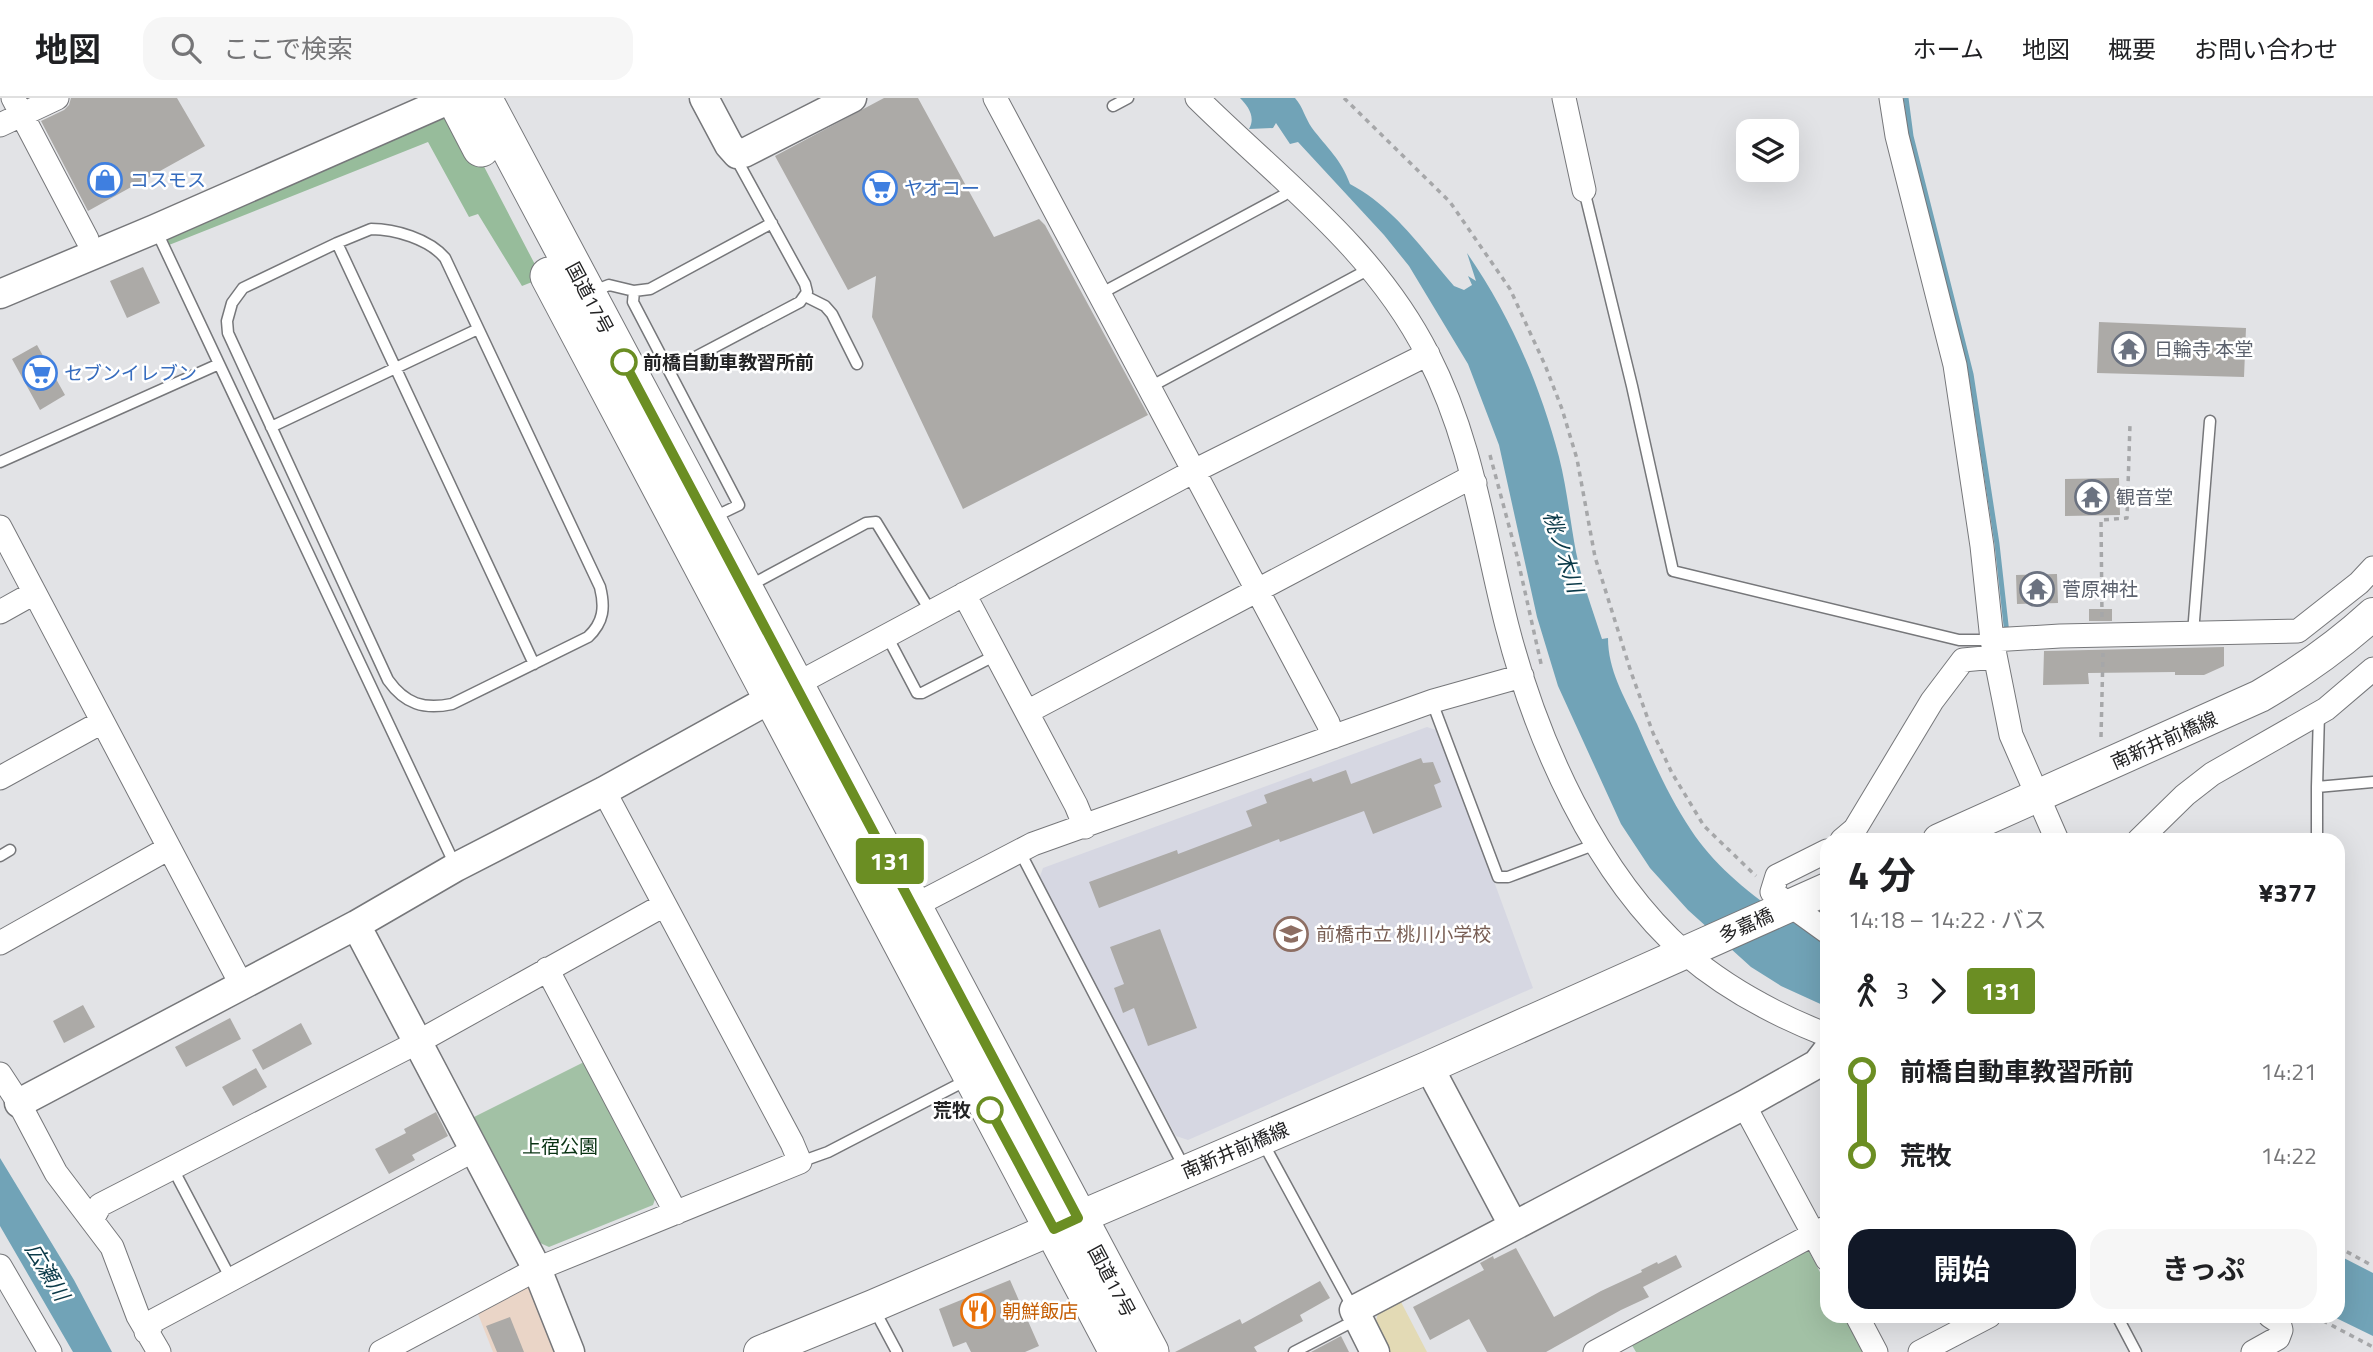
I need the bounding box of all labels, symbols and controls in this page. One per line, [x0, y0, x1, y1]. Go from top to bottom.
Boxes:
search box [143, 17, 633, 80]
text: 地図 [35, 24, 101, 74]
icon: search [167, 29, 205, 67]
text: ここで検索 [223, 29, 353, 68]
text: ホーム [1913, 31, 1984, 67]
text: 地図 [2022, 31, 2070, 67]
text: 概要 [2108, 31, 2156, 67]
text: お問い合わせ [2194, 31, 2338, 67]
map controls [1736, 119, 1799, 182]
button: layers [1736, 119, 1799, 182]
shop icon: コスモス [86, 161, 124, 199]
place label: コスモス [130, 165, 206, 194]
supermarket icon: ヤオコー [861, 169, 899, 207]
place label: ヤオコー [904, 173, 980, 202]
street label: 国道17号 [559, 256, 622, 339]
temple icon: 日輪寺 本堂 [2110, 330, 2148, 368]
place label: 日輪寺 本堂 [2154, 334, 2253, 363]
place label: 前橋自動車教習所前 [643, 347, 814, 376]
marker: 前橋自動車教習所前 [611, 349, 637, 375]
supermarket icon: セブンイレブン [21, 354, 59, 392]
place label: セブンイレブン [64, 358, 197, 387]
temple icon: 観音堂 [2073, 478, 2111, 516]
place label: 観音堂 [2116, 482, 2173, 511]
water label: 桃ノ木川 [1536, 507, 1593, 598]
temple icon: 菅原神社 [2018, 570, 2056, 608]
place label: 菅原神社 [2062, 574, 2138, 603]
street label: 南新井前橋線 [2106, 703, 2222, 776]
line badge: 131 [850, 838, 930, 884]
text: 131 [870, 843, 910, 879]
text: 4 分 [1848, 846, 1916, 904]
text: ¥377 [2259, 873, 2317, 912]
street label: 多嘉橋 [1714, 900, 1778, 949]
text: 14:18 – 14:22 · バス [1848, 902, 2047, 937]
school or university icon: 前橋市立 桃川小学校 [1272, 915, 1310, 953]
place label: 前橋市立 桃川小学校 [1316, 919, 1491, 948]
icon: walk [1848, 972, 1886, 1010]
icon: forward [1919, 972, 1957, 1010]
text: 3 [1896, 973, 1909, 1008]
text: 131 [1981, 973, 2021, 1009]
text: 前橋自動車教習所前 [1900, 1052, 2134, 1091]
text: 14:21 [2260, 1054, 2317, 1089]
place label: 荒牧 [933, 1095, 971, 1124]
marker: 荒牧 [977, 1097, 1003, 1123]
street label: 南新井前橋線 [1177, 1114, 1293, 1185]
park label: 上宿公園 [522, 1131, 598, 1160]
text: 荒牧 [1900, 1136, 1952, 1175]
text: 14:22 [2260, 1138, 2317, 1173]
button: 開始 [1848, 1229, 2076, 1309]
button: きっぷ [2090, 1229, 2317, 1309]
water label: 広瀬川 [18, 1236, 79, 1308]
street label: 国道17号 [1081, 1239, 1144, 1322]
restaurant icon: 朝鮮飯店 [959, 1292, 997, 1330]
place label: 朝鮮飯店 [1002, 1296, 1078, 1325]

